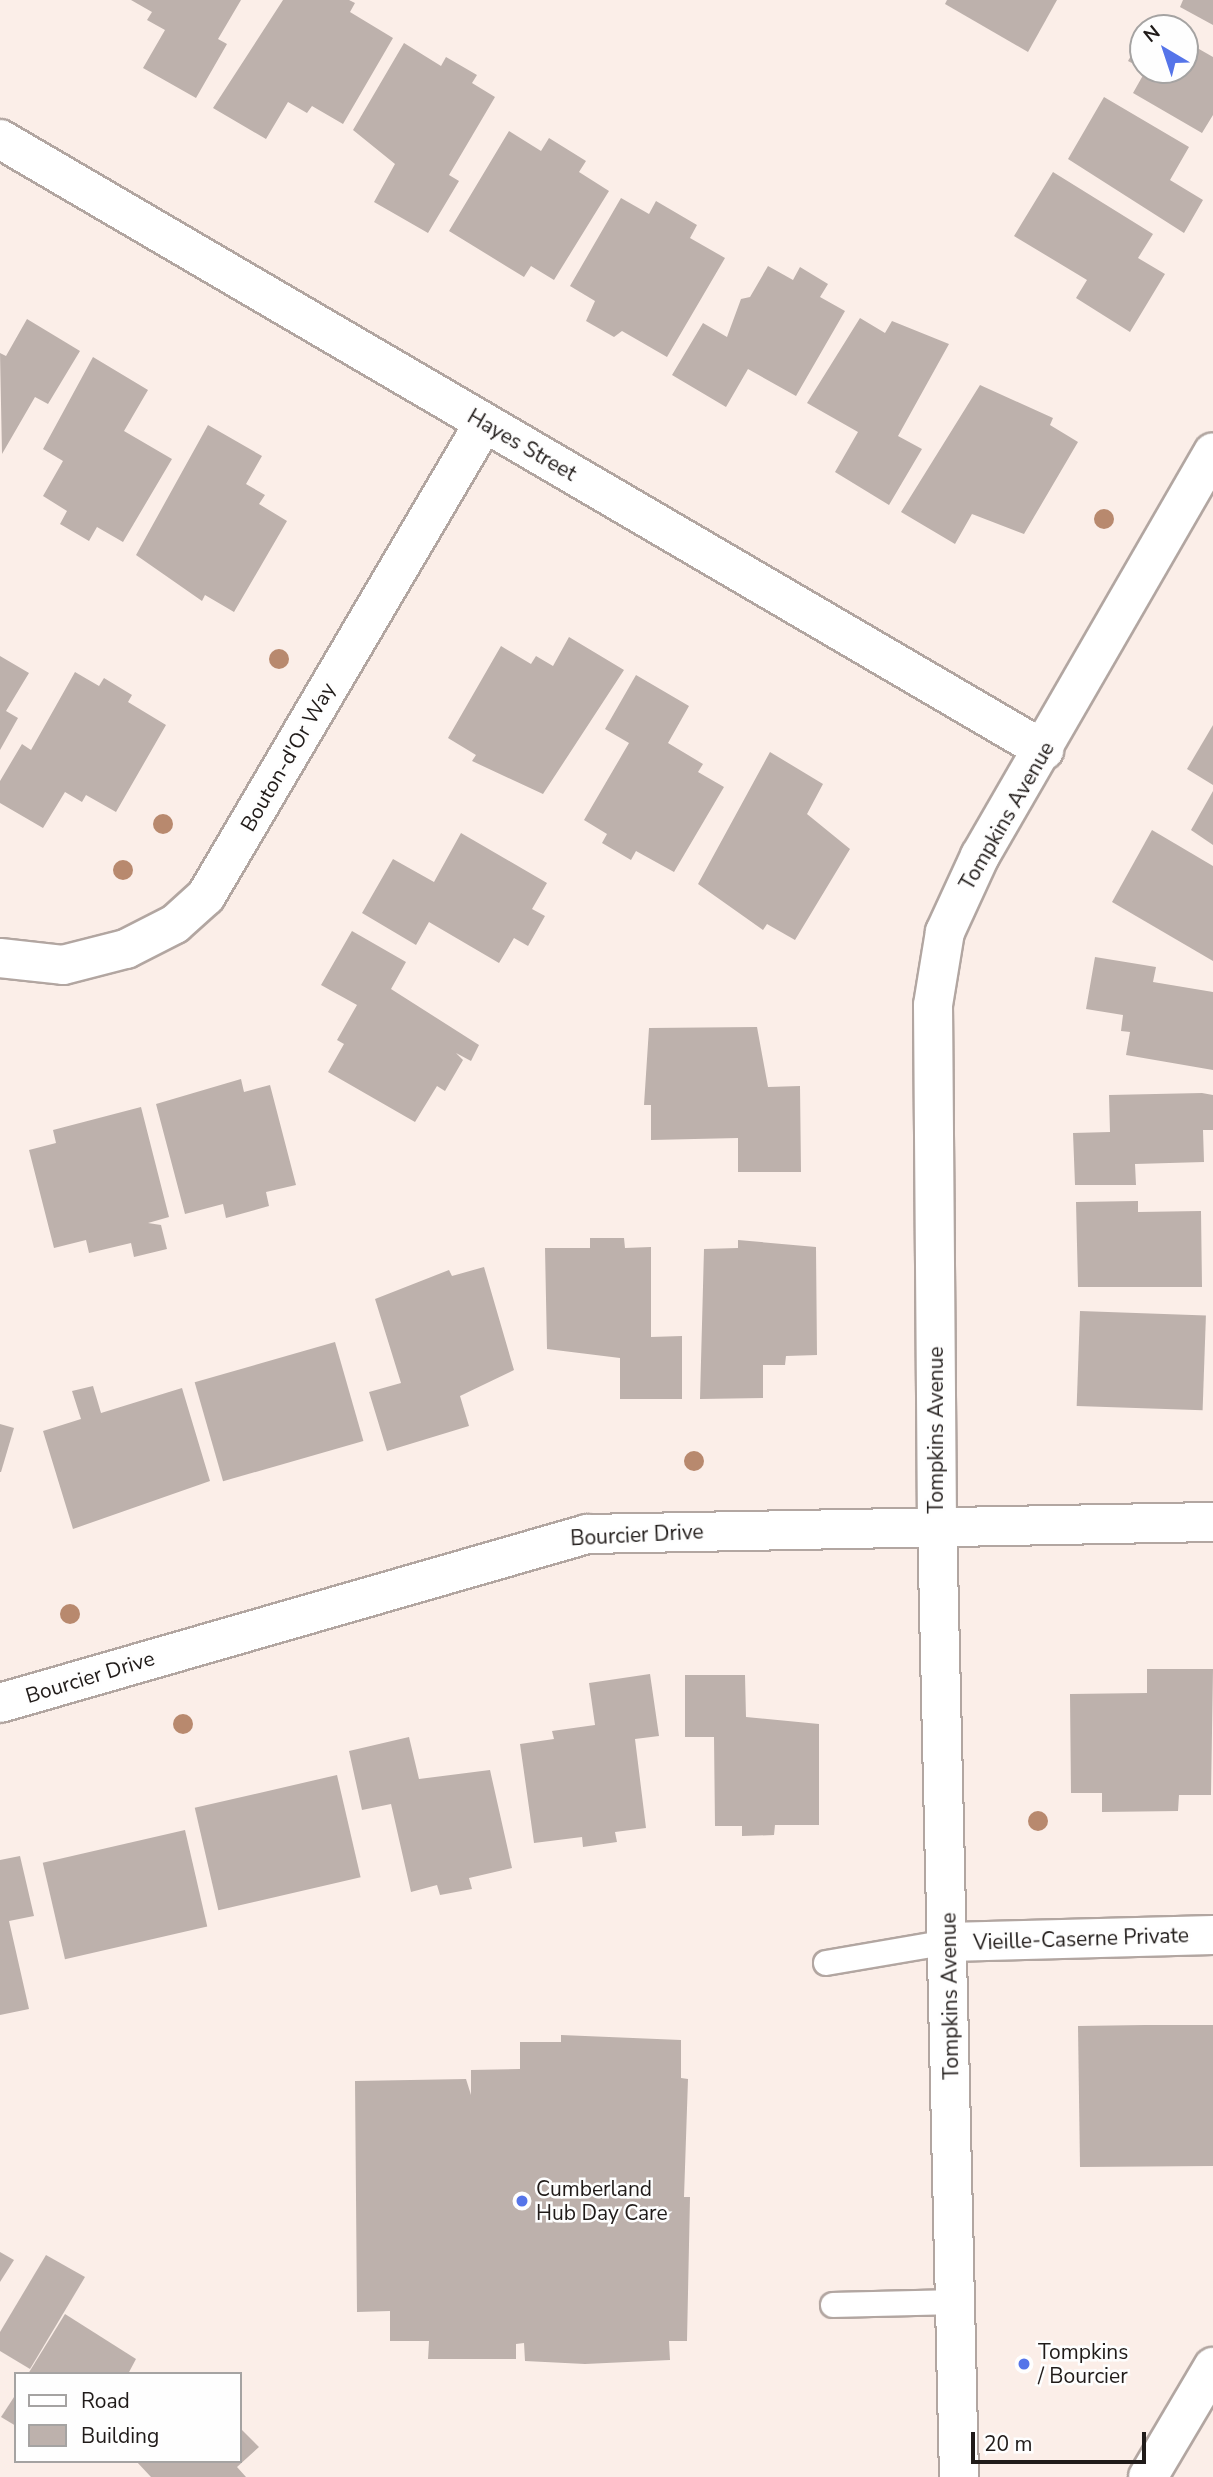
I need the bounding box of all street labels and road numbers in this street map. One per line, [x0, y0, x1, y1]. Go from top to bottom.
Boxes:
street label: Hayes Street [463, 404, 581, 486]
street label: Bouton-d'Or Way [235, 678, 341, 836]
street label: Tompkins Avenue [954, 737, 1060, 895]
street label: Tompkins Avenue [923, 1346, 949, 1514]
street label: Bourcier Drive [570, 1519, 704, 1551]
street label: Bourcier Drive [22, 1645, 158, 1709]
street label: Tompkins Avenue [936, 1912, 964, 2080]
street label: Vieille-Caserne Private [973, 1923, 1189, 1955]

